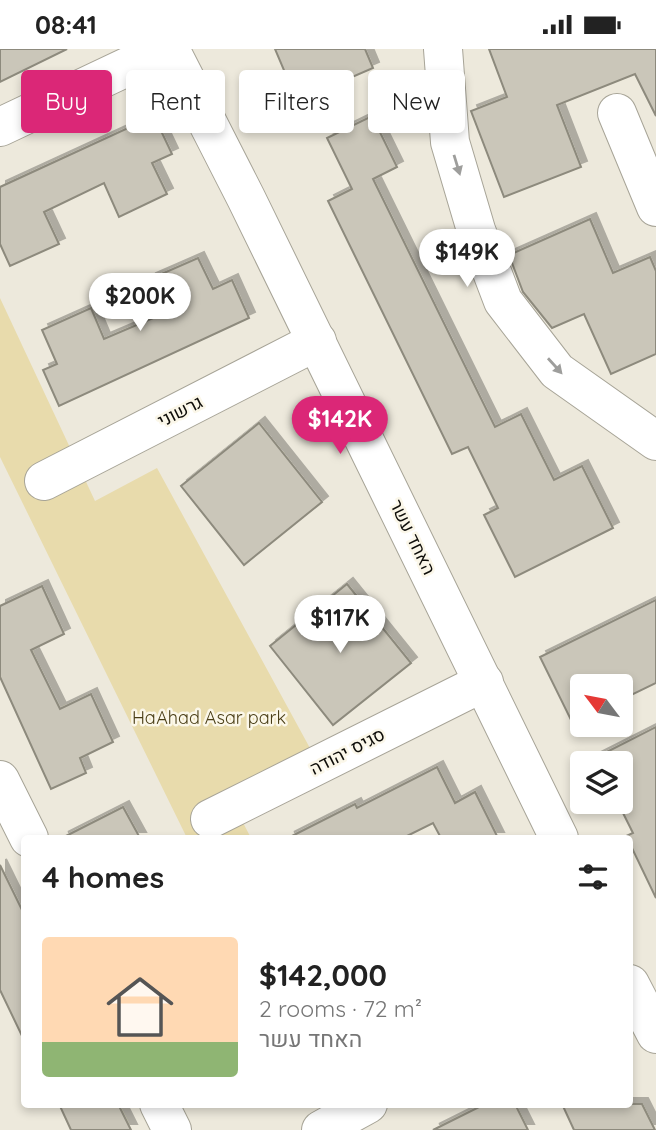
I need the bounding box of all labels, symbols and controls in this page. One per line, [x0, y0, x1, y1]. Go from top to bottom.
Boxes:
text: 08:41 [35, 8, 97, 41]
chip: Buy [21, 70, 112, 133]
chip: Rent [126, 70, 225, 133]
chip: Filters [239, 70, 354, 133]
chip: New [368, 70, 465, 133]
one-way arrow [452, 155, 462, 176]
pin: $149K [418, 229, 516, 289]
text: $149K [435, 237, 499, 266]
pin: $200K [91, 273, 189, 333]
text: $200K [105, 281, 175, 310]
one-way arrow [547, 357, 563, 375]
street label: גרשוני [154, 390, 206, 432]
pin: $142K [291, 397, 389, 456]
text: $142K [308, 404, 372, 433]
street label: האחד עשר [385, 496, 441, 578]
pin: $117K [291, 595, 389, 655]
text: $117K [310, 603, 370, 632]
north arrow [570, 674, 634, 737]
map controls [570, 674, 633, 814]
park label: HaAhad Asar park [132, 706, 286, 729]
street label: סגיס יהודה [305, 722, 389, 780]
button: layers [570, 751, 633, 814]
text: 4 homes [42, 858, 164, 896]
icon: filters [574, 858, 612, 896]
text: $142,000 [259, 956, 387, 994]
icon: home [98, 965, 182, 1049]
text: 2 rooms · 72 m² [259, 994, 422, 1023]
text: האחד עשר [259, 1024, 362, 1053]

